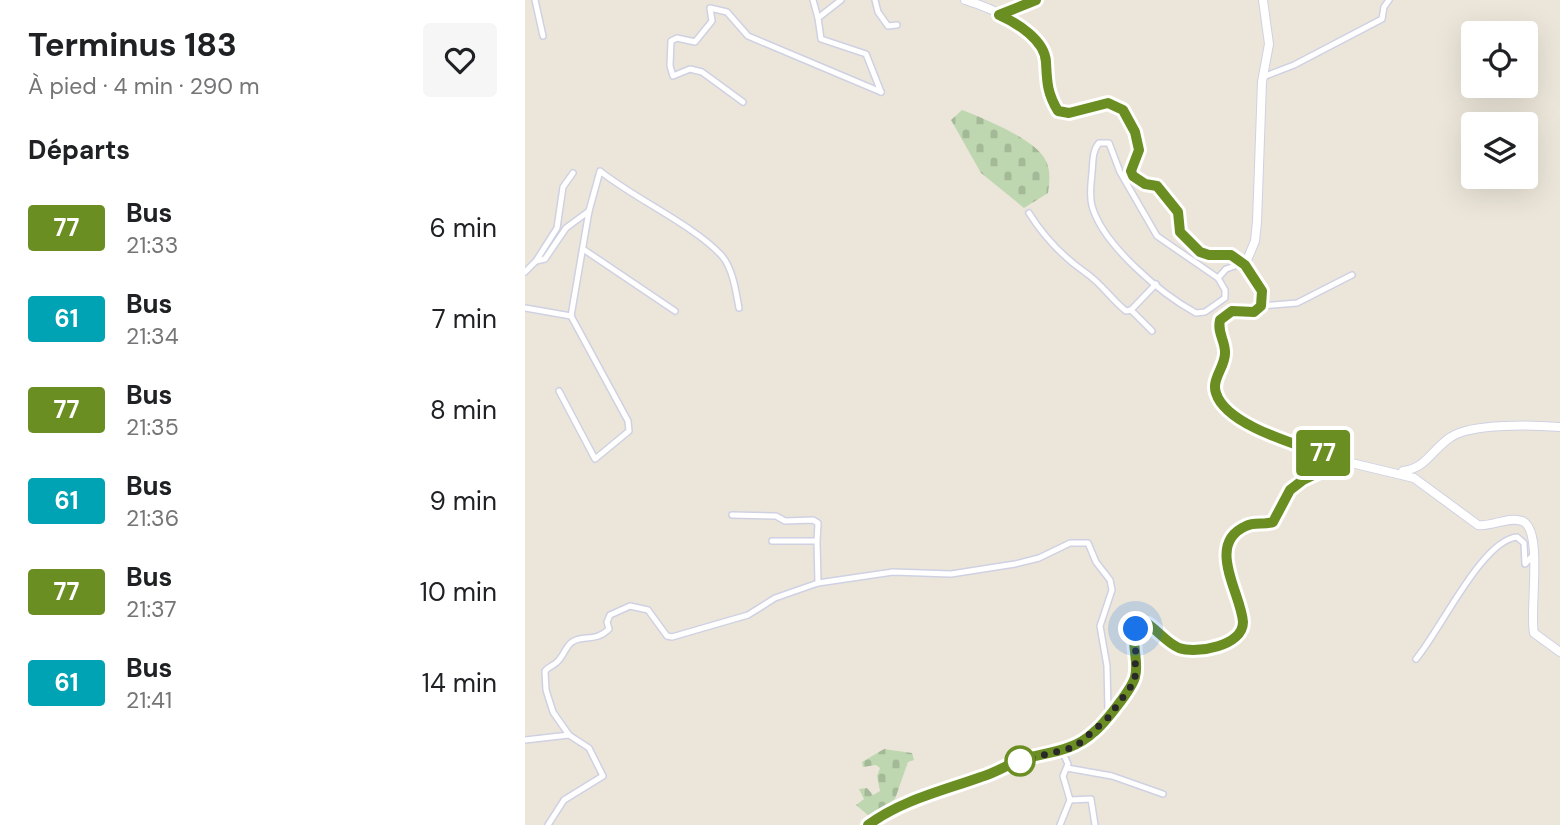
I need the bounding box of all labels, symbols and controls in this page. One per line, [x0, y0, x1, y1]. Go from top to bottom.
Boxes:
map controls [1461, 21, 1538, 189]
button: locate [1461, 21, 1538, 98]
text: Terminus 183 [28, 23, 237, 66]
button: heart [423, 23, 497, 97]
text: À pied · 4 min · 290 m [28, 71, 259, 101]
button: layers [1461, 112, 1538, 189]
text: Départs [28, 133, 130, 167]
text: Bus [126, 196, 172, 230]
text: 6 min [429, 211, 497, 245]
text: 77 [54, 212, 79, 243]
text: 21:33 [126, 230, 178, 260]
text: Bus [126, 287, 172, 321]
text: 7 min [432, 302, 497, 336]
text: 61 [55, 303, 78, 334]
text: 21:34 [126, 321, 179, 351]
text: Bus [126, 378, 172, 412]
text: 8 min [430, 393, 497, 427]
text: 77 [54, 394, 79, 425]
text: 21:35 [126, 412, 179, 442]
line badge: 77 [1291, 430, 1355, 476]
text: 77 [1310, 437, 1336, 468]
text: Bus [126, 469, 172, 503]
text: 9 min [429, 484, 497, 518]
text: 61 [55, 485, 78, 516]
text: 21:36 [126, 503, 179, 533]
text: Bus [126, 560, 172, 594]
text: 10 min [420, 575, 497, 609]
text: 77 [54, 576, 79, 607]
text: 21:37 [126, 594, 177, 624]
your location [1118, 611, 1153, 646]
text: Bus [126, 651, 172, 685]
text: 14 min [422, 666, 497, 700]
text: 61 [55, 667, 78, 698]
text: 21:41 [126, 685, 172, 715]
unlabelled marker [1005, 746, 1035, 776]

